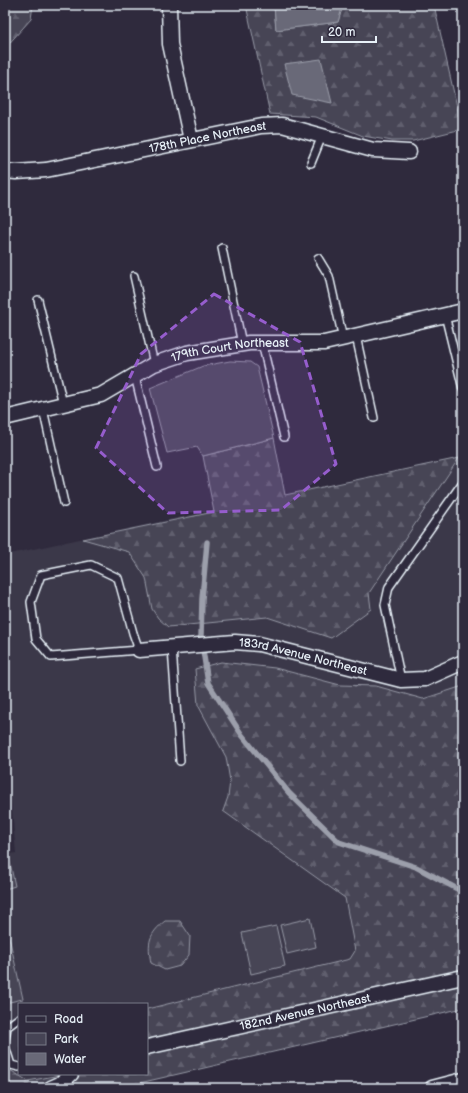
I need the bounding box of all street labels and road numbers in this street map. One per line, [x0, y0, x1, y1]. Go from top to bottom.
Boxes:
street label: 178th Place Northeast [148, 118, 267, 156]
street label: 179th Court Northeast [169, 335, 289, 365]
street label: 183rd Avenue Northeast [238, 635, 369, 679]
street label: 182nd Avenue Northeast [238, 990, 372, 1034]

